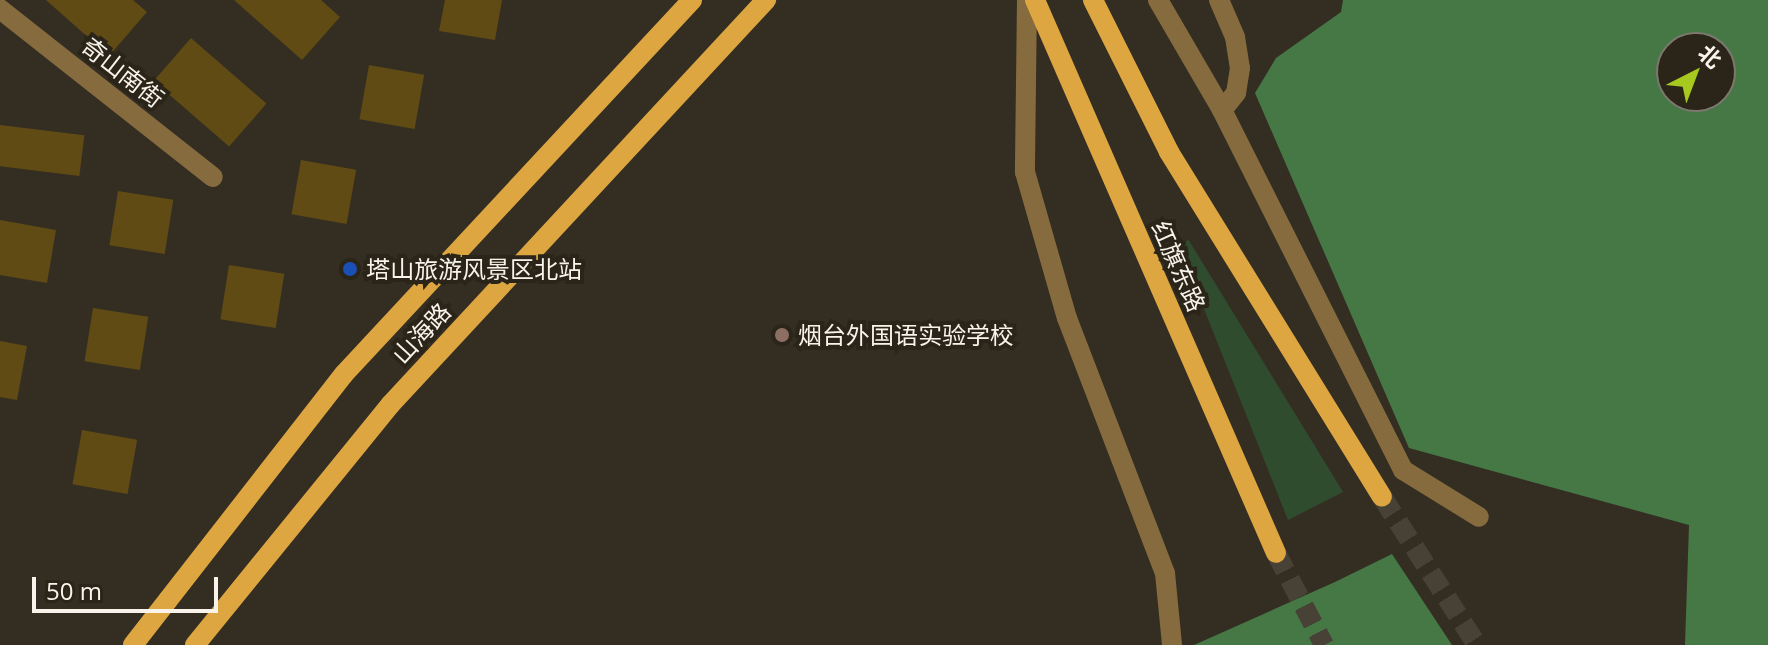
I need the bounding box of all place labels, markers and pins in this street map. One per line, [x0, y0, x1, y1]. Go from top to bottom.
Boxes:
place label: 塔山旅游风景区北站 [366, 255, 582, 283]
marker: 塔山旅游风景区北站 [341, 260, 359, 278]
place label: 烟台外国语实验学校 [798, 321, 1014, 349]
marker: 烟台外国语实验学校 [773, 326, 791, 344]

